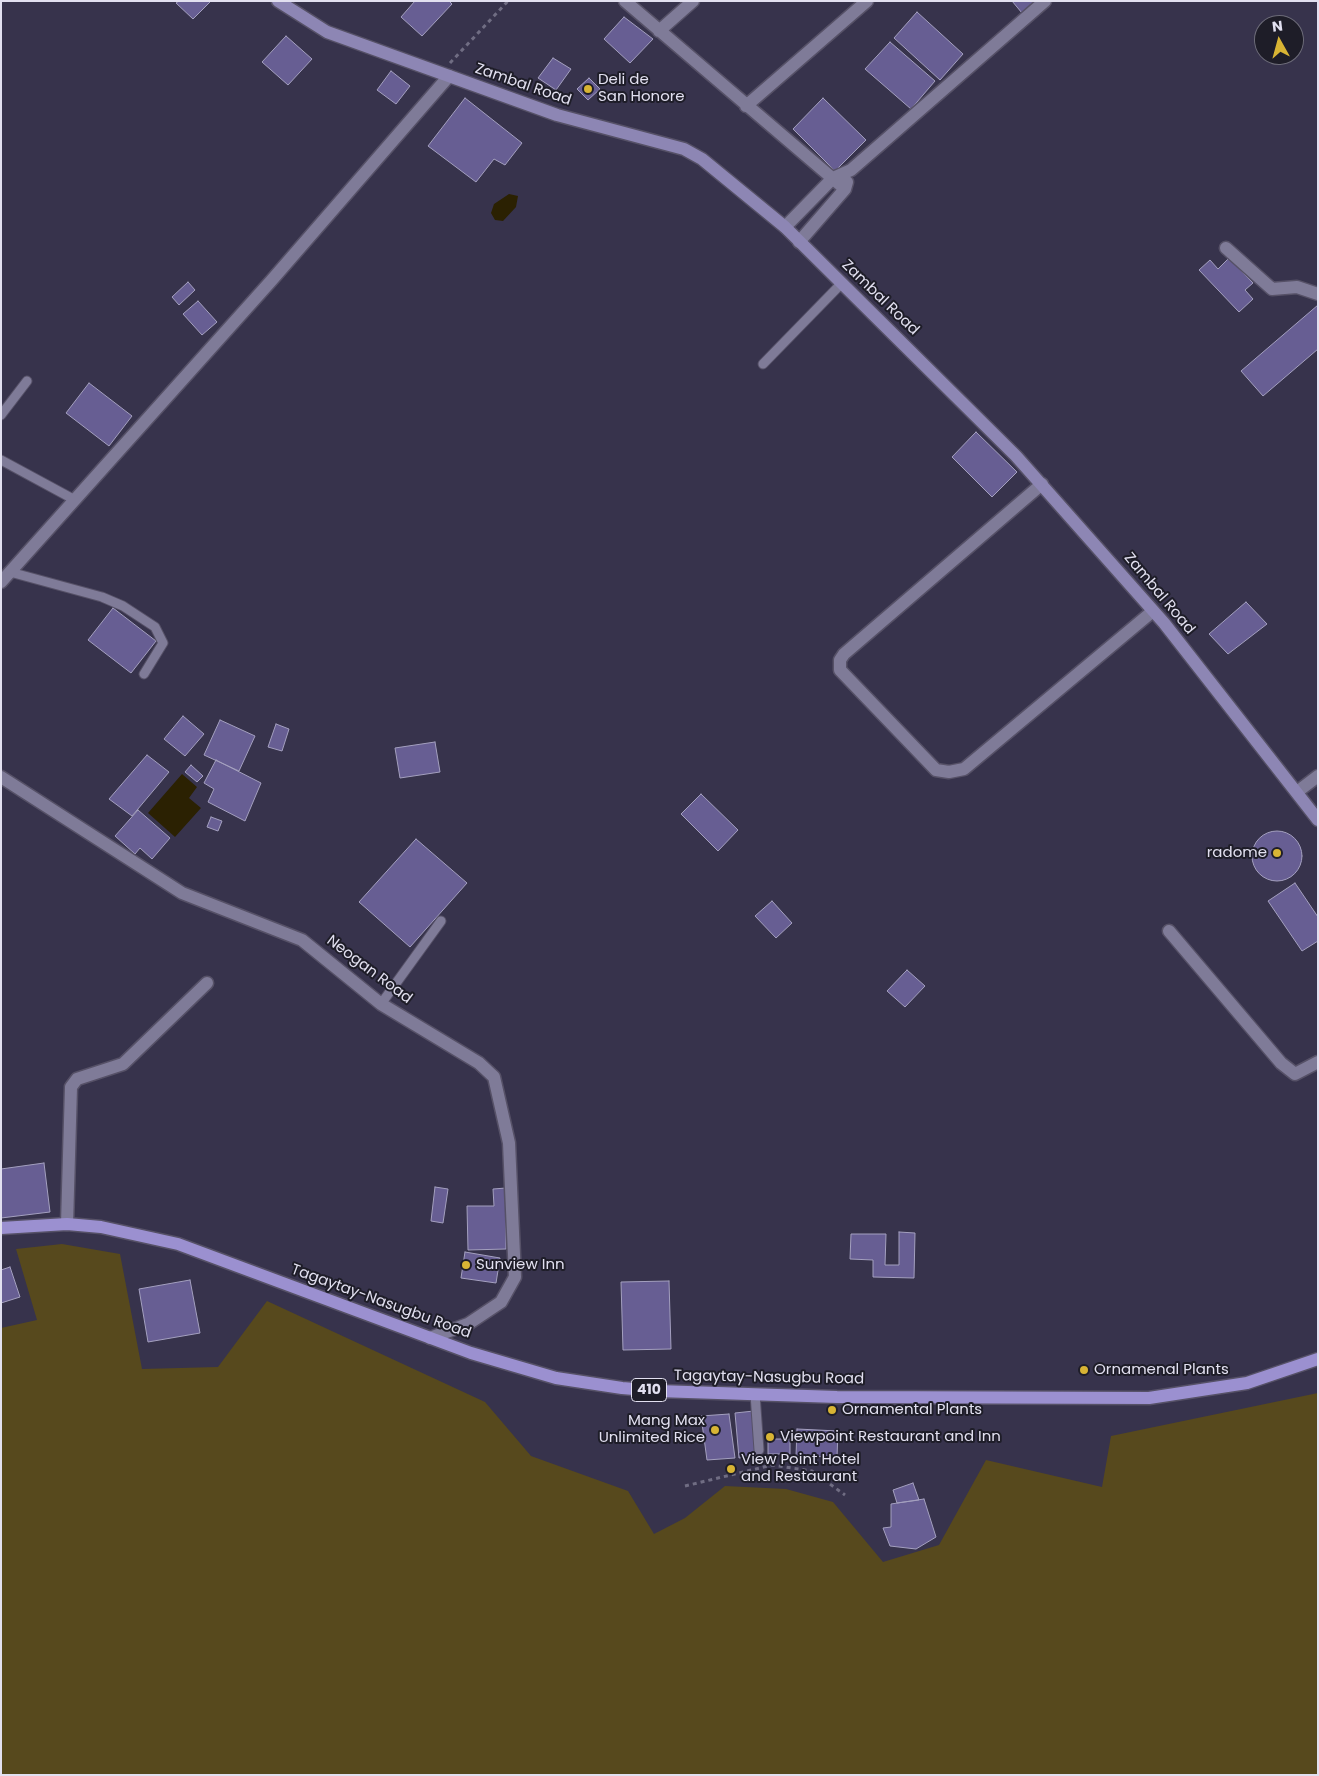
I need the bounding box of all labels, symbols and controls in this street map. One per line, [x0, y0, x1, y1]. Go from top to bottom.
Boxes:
north arrow [1254, 15, 1304, 65]
text: N [1271, 16, 1284, 37]
street label: Zambal Road [472, 60, 574, 110]
place label: Deli de San Honore [598, 71, 685, 106]
marker: Deli de San Honore [582, 83, 594, 95]
street label: Zambal Road [838, 257, 922, 339]
street label: Zambal Road [1120, 550, 1198, 638]
place label: radome [1207, 844, 1267, 862]
marker: radome [1271, 847, 1283, 859]
street label: Neogan Road [323, 932, 415, 1008]
place label: Sunview Inn [476, 1256, 565, 1274]
marker: Sunview Inn [460, 1259, 472, 1271]
street label: Tagaytay-Nasugbu Road [289, 1261, 473, 1343]
place label: Ornamenal Plants [1094, 1361, 1229, 1379]
marker: Ornamenal Plants [1078, 1364, 1090, 1376]
street label: Tagaytay-Nasugbu Road [674, 1367, 864, 1389]
road number: 410 [632, 1378, 666, 1402]
place label: Ornamental Plants [842, 1401, 982, 1419]
marker: Ornamental Plants [826, 1404, 838, 1416]
place label: Mang Max Unlimited Rice [599, 1412, 705, 1447]
marker: Mang Max Unlimited Rice [709, 1424, 721, 1436]
place label: Viewpoint Restaurant and Inn [780, 1428, 1001, 1446]
marker: Viewpoint Restaurant and Inn [764, 1431, 776, 1443]
place label: View Point Hotel and Restaurant [741, 1451, 860, 1486]
marker: View Point Hotel and Restaurant [725, 1463, 737, 1475]

